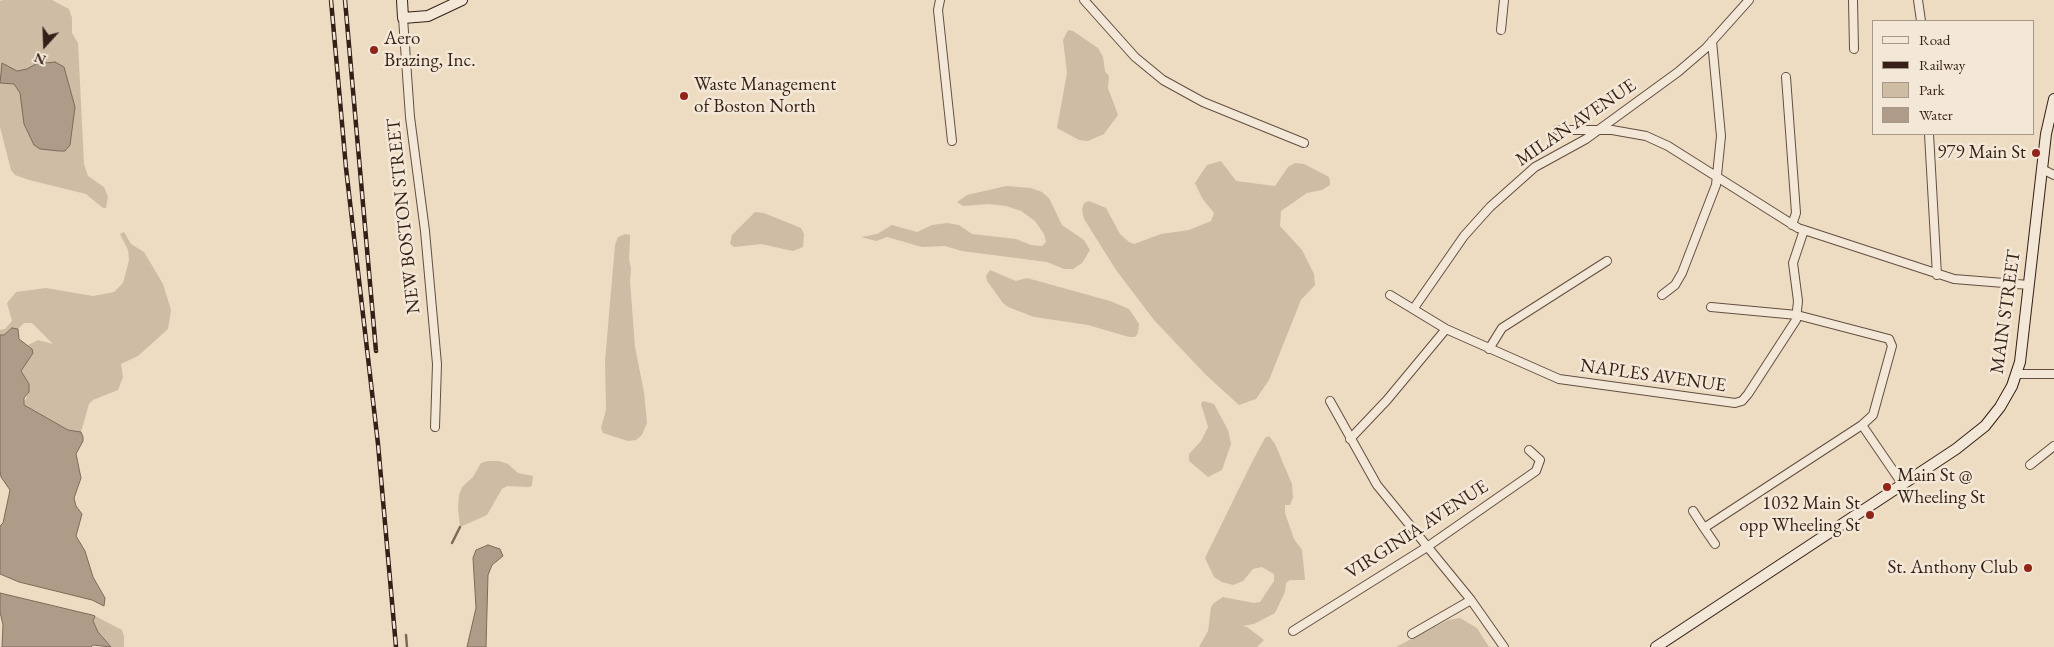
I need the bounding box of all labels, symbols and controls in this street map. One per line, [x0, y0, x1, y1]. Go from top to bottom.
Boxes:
north arrow [20, 20, 70, 70]
legend [1872, 20, 2034, 135]
place label: Aero Brazing, Inc. [384, 28, 476, 72]
text: Road [1919, 30, 1950, 49]
marker: Aero Brazing, Inc. [368, 44, 380, 56]
text: N [31, 49, 48, 69]
text: Railway [1919, 55, 1965, 74]
place label: Waste Management of Boston North [694, 74, 836, 118]
street label: MILAN AVENUE [1511, 74, 1641, 172]
text: Park [1919, 80, 1945, 99]
marker: Waste Management of Boston North [678, 90, 690, 102]
text: Water [1919, 105, 1953, 124]
street label: NEW BOSTON STREET [382, 117, 426, 315]
place label: 979 Main St [1937, 142, 2026, 164]
marker: 979 Main St [2030, 147, 2042, 159]
street label: MAIN STREET [1986, 249, 2026, 375]
street label: NAPLES AVENUE [1579, 354, 1727, 398]
place label: Main St @ Wheeling St [1897, 465, 1985, 509]
street label: VIRGINIA AVENUE [1341, 475, 1493, 585]
marker: Main St @ Wheeling St [1881, 481, 1893, 493]
place label: 1032 Main St opp Wheeling St [1739, 493, 1860, 537]
marker: 1032 Main St opp Wheeling St [1864, 509, 1876, 521]
place label: St. Anthony Club [1887, 557, 2018, 579]
marker: St. Anthony Club [2022, 562, 2034, 574]

